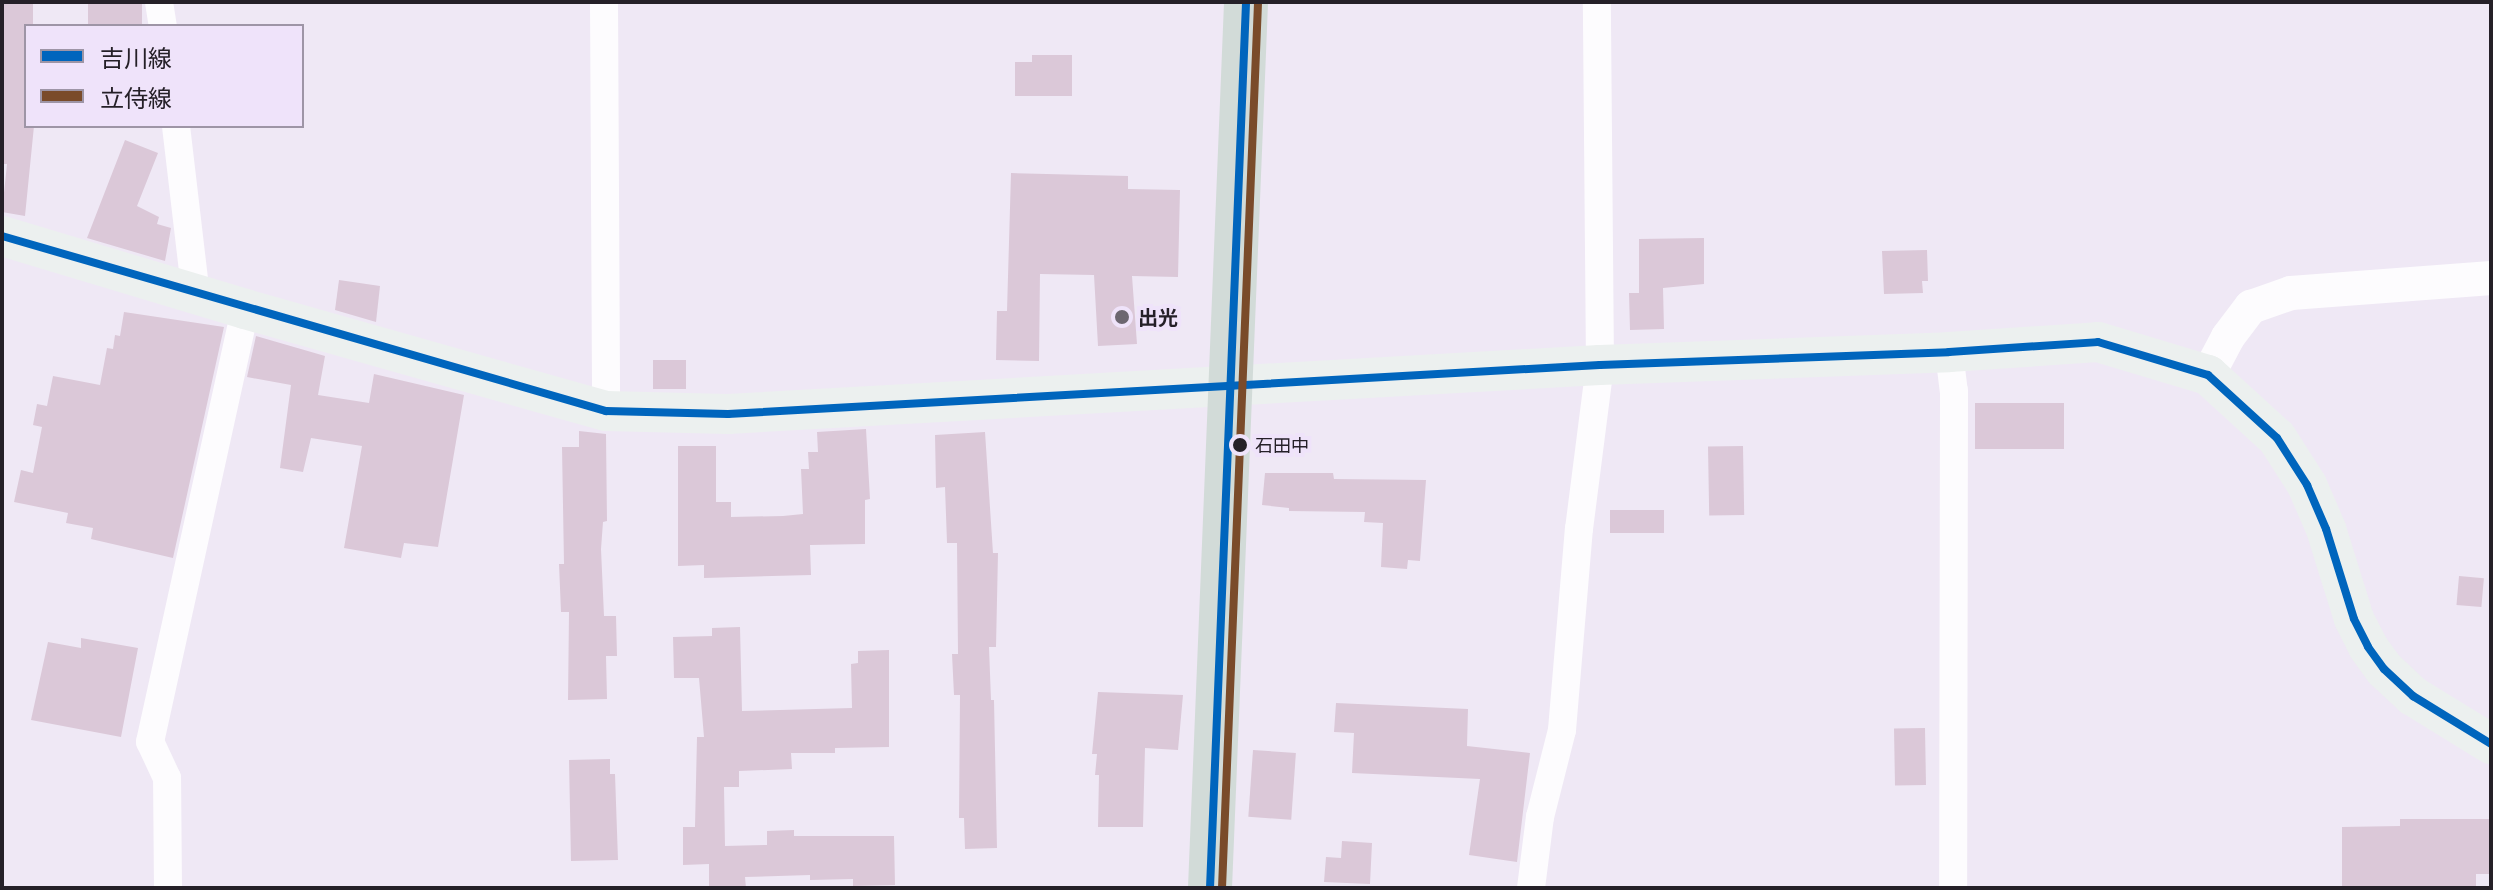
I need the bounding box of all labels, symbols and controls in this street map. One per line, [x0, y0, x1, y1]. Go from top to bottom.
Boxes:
legend [24, 24, 304, 128]
text: 吉川線 [100, 43, 172, 72]
text: 立侍線 [100, 83, 172, 112]
place label: 出光 [1138, 305, 1178, 329]
marker: 出光 [1113, 308, 1131, 326]
place label: 石田中 [1255, 434, 1309, 456]
marker: 石田中 [1232, 437, 1248, 453]

